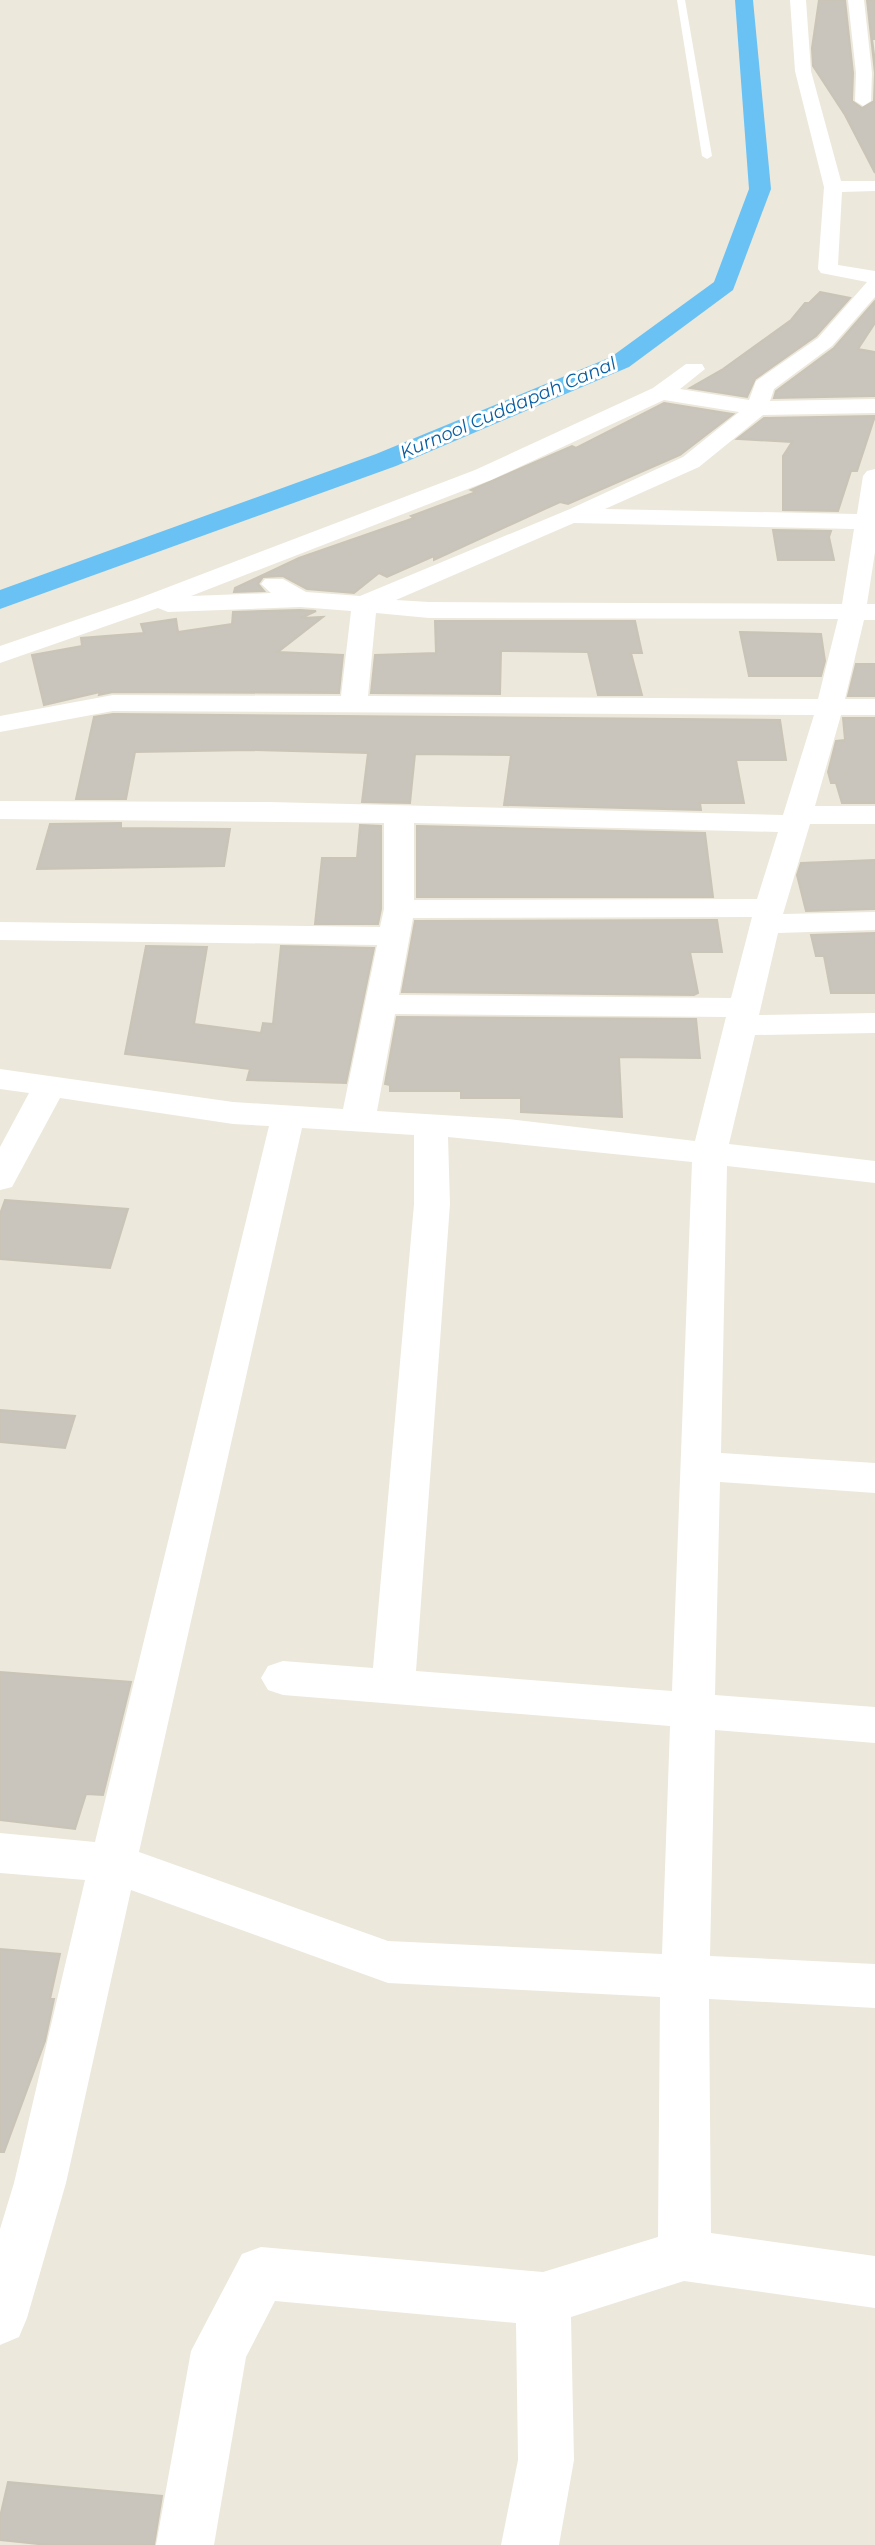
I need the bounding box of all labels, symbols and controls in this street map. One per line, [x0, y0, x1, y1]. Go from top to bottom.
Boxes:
water label: Kurnool Cuddapah Canal [397, 352, 619, 464]

